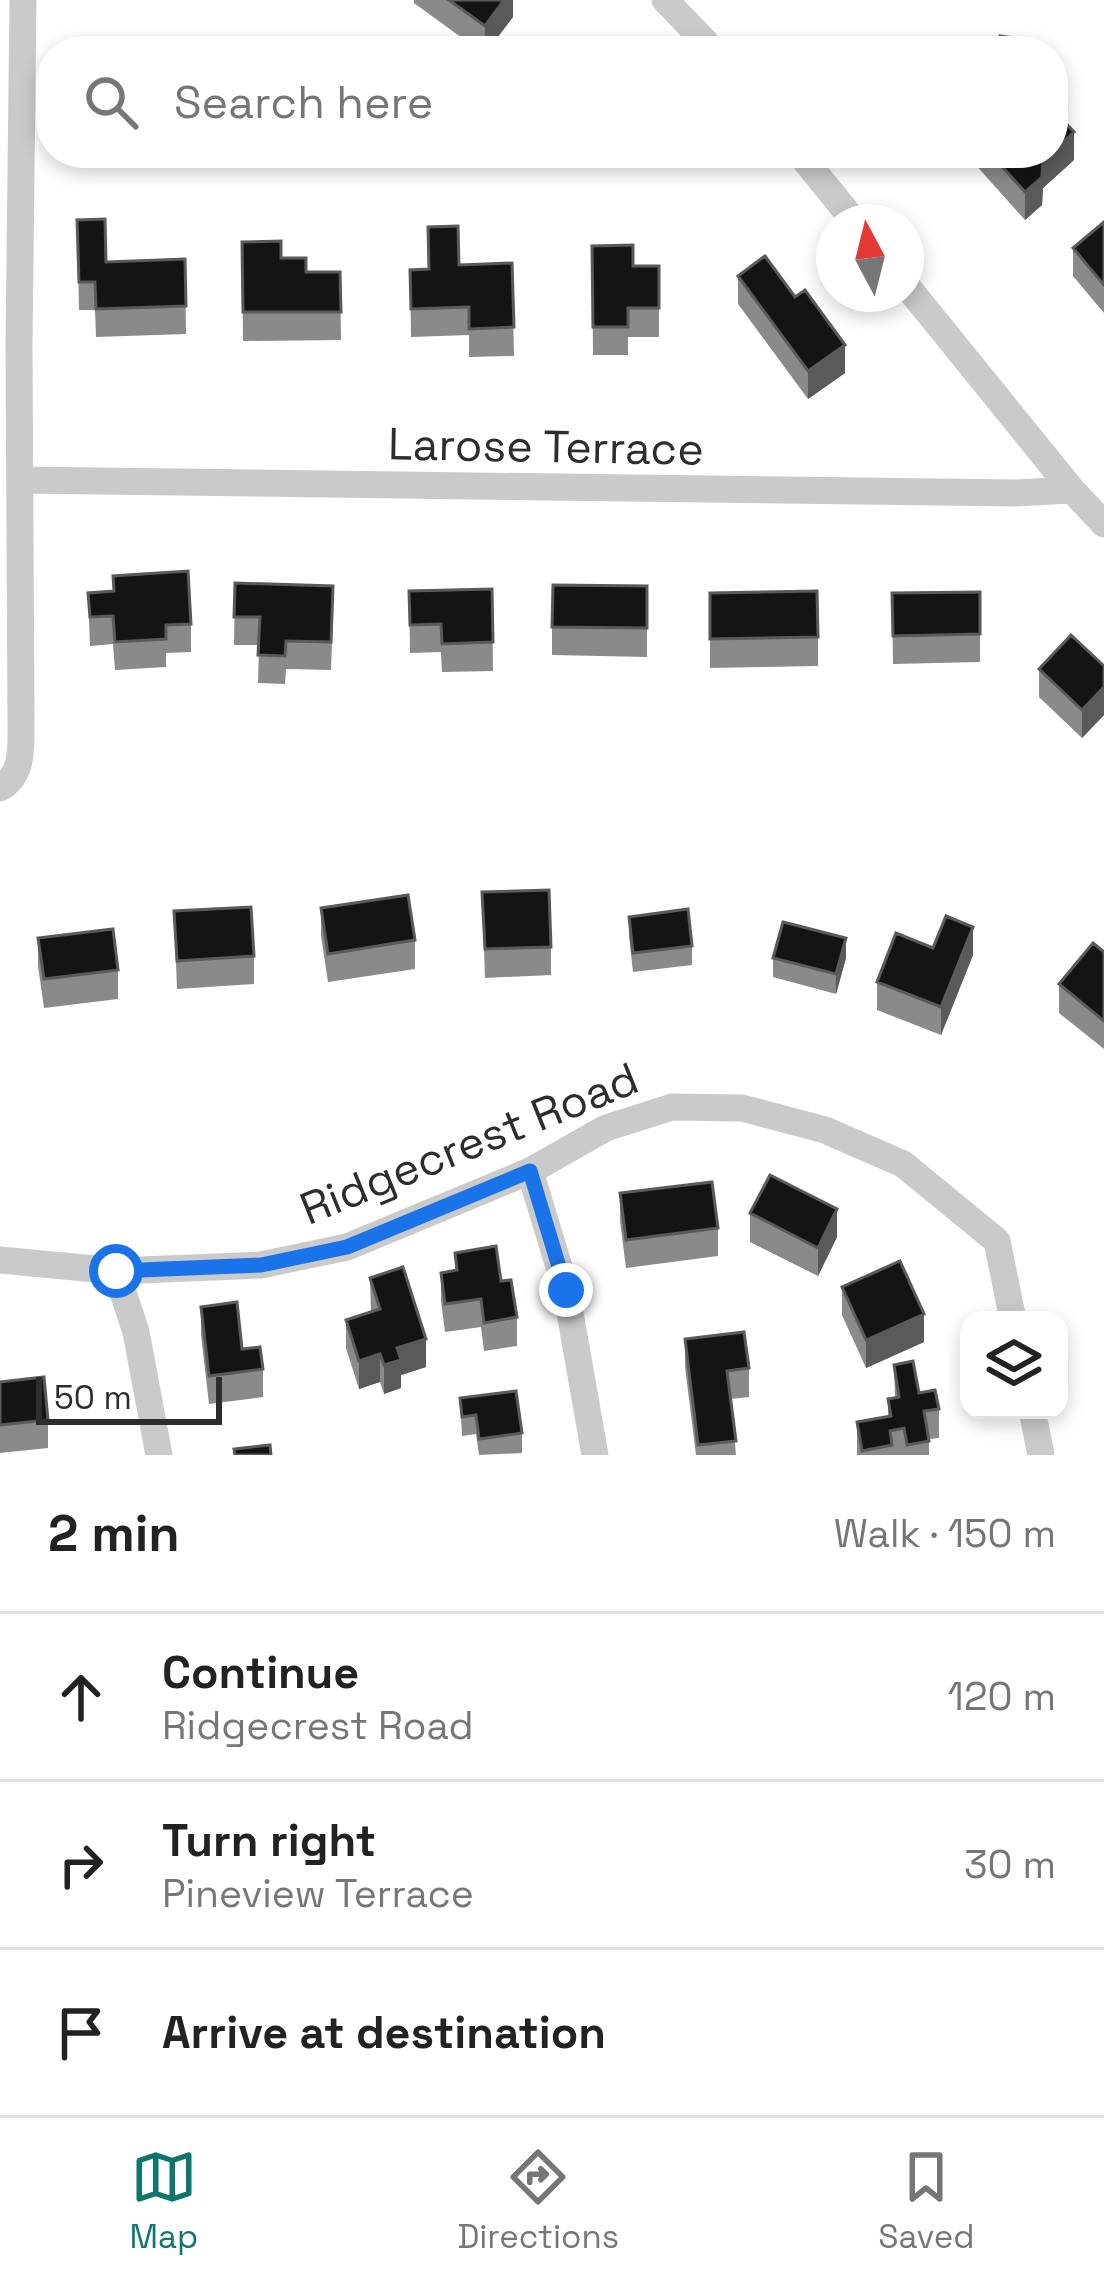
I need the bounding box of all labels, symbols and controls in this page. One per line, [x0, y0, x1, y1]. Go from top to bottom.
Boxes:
search box [36, 36, 1068, 168]
icon: search [78, 69, 144, 135]
text: Search here [174, 74, 433, 131]
north arrow [816, 204, 924, 312]
street label: Larose Terrace [388, 415, 704, 478]
street label: Ridgecrest Road [292, 1050, 647, 1237]
route start [89, 1244, 143, 1298]
route end [539, 1263, 593, 1317]
map controls [960, 1311, 1068, 1419]
button: layers [960, 1311, 1068, 1419]
scale bar [36, 1371, 222, 1424]
text: 50 m [54, 1377, 132, 1419]
text: 2 min [48, 1501, 180, 1566]
text: Walk · 150 m [834, 1509, 1056, 1558]
text: Continue [162, 1644, 359, 1701]
icon: ahead [48, 1664, 114, 1730]
text: 120 m [948, 1672, 1056, 1721]
text: Ridgecrest Road [162, 1701, 474, 1750]
text: Turn right [162, 1812, 376, 1869]
icon: right [48, 1832, 114, 1898]
text: 30 m [964, 1840, 1056, 1889]
text: Pineview Terrace [162, 1869, 474, 1918]
icon: arrive [48, 2000, 114, 2066]
text: Arrive at destination [162, 2004, 606, 2061]
tab: Map [130, 2144, 198, 2258]
tab: Directions [457, 2144, 619, 2258]
tab: Saved [878, 2144, 974, 2258]

